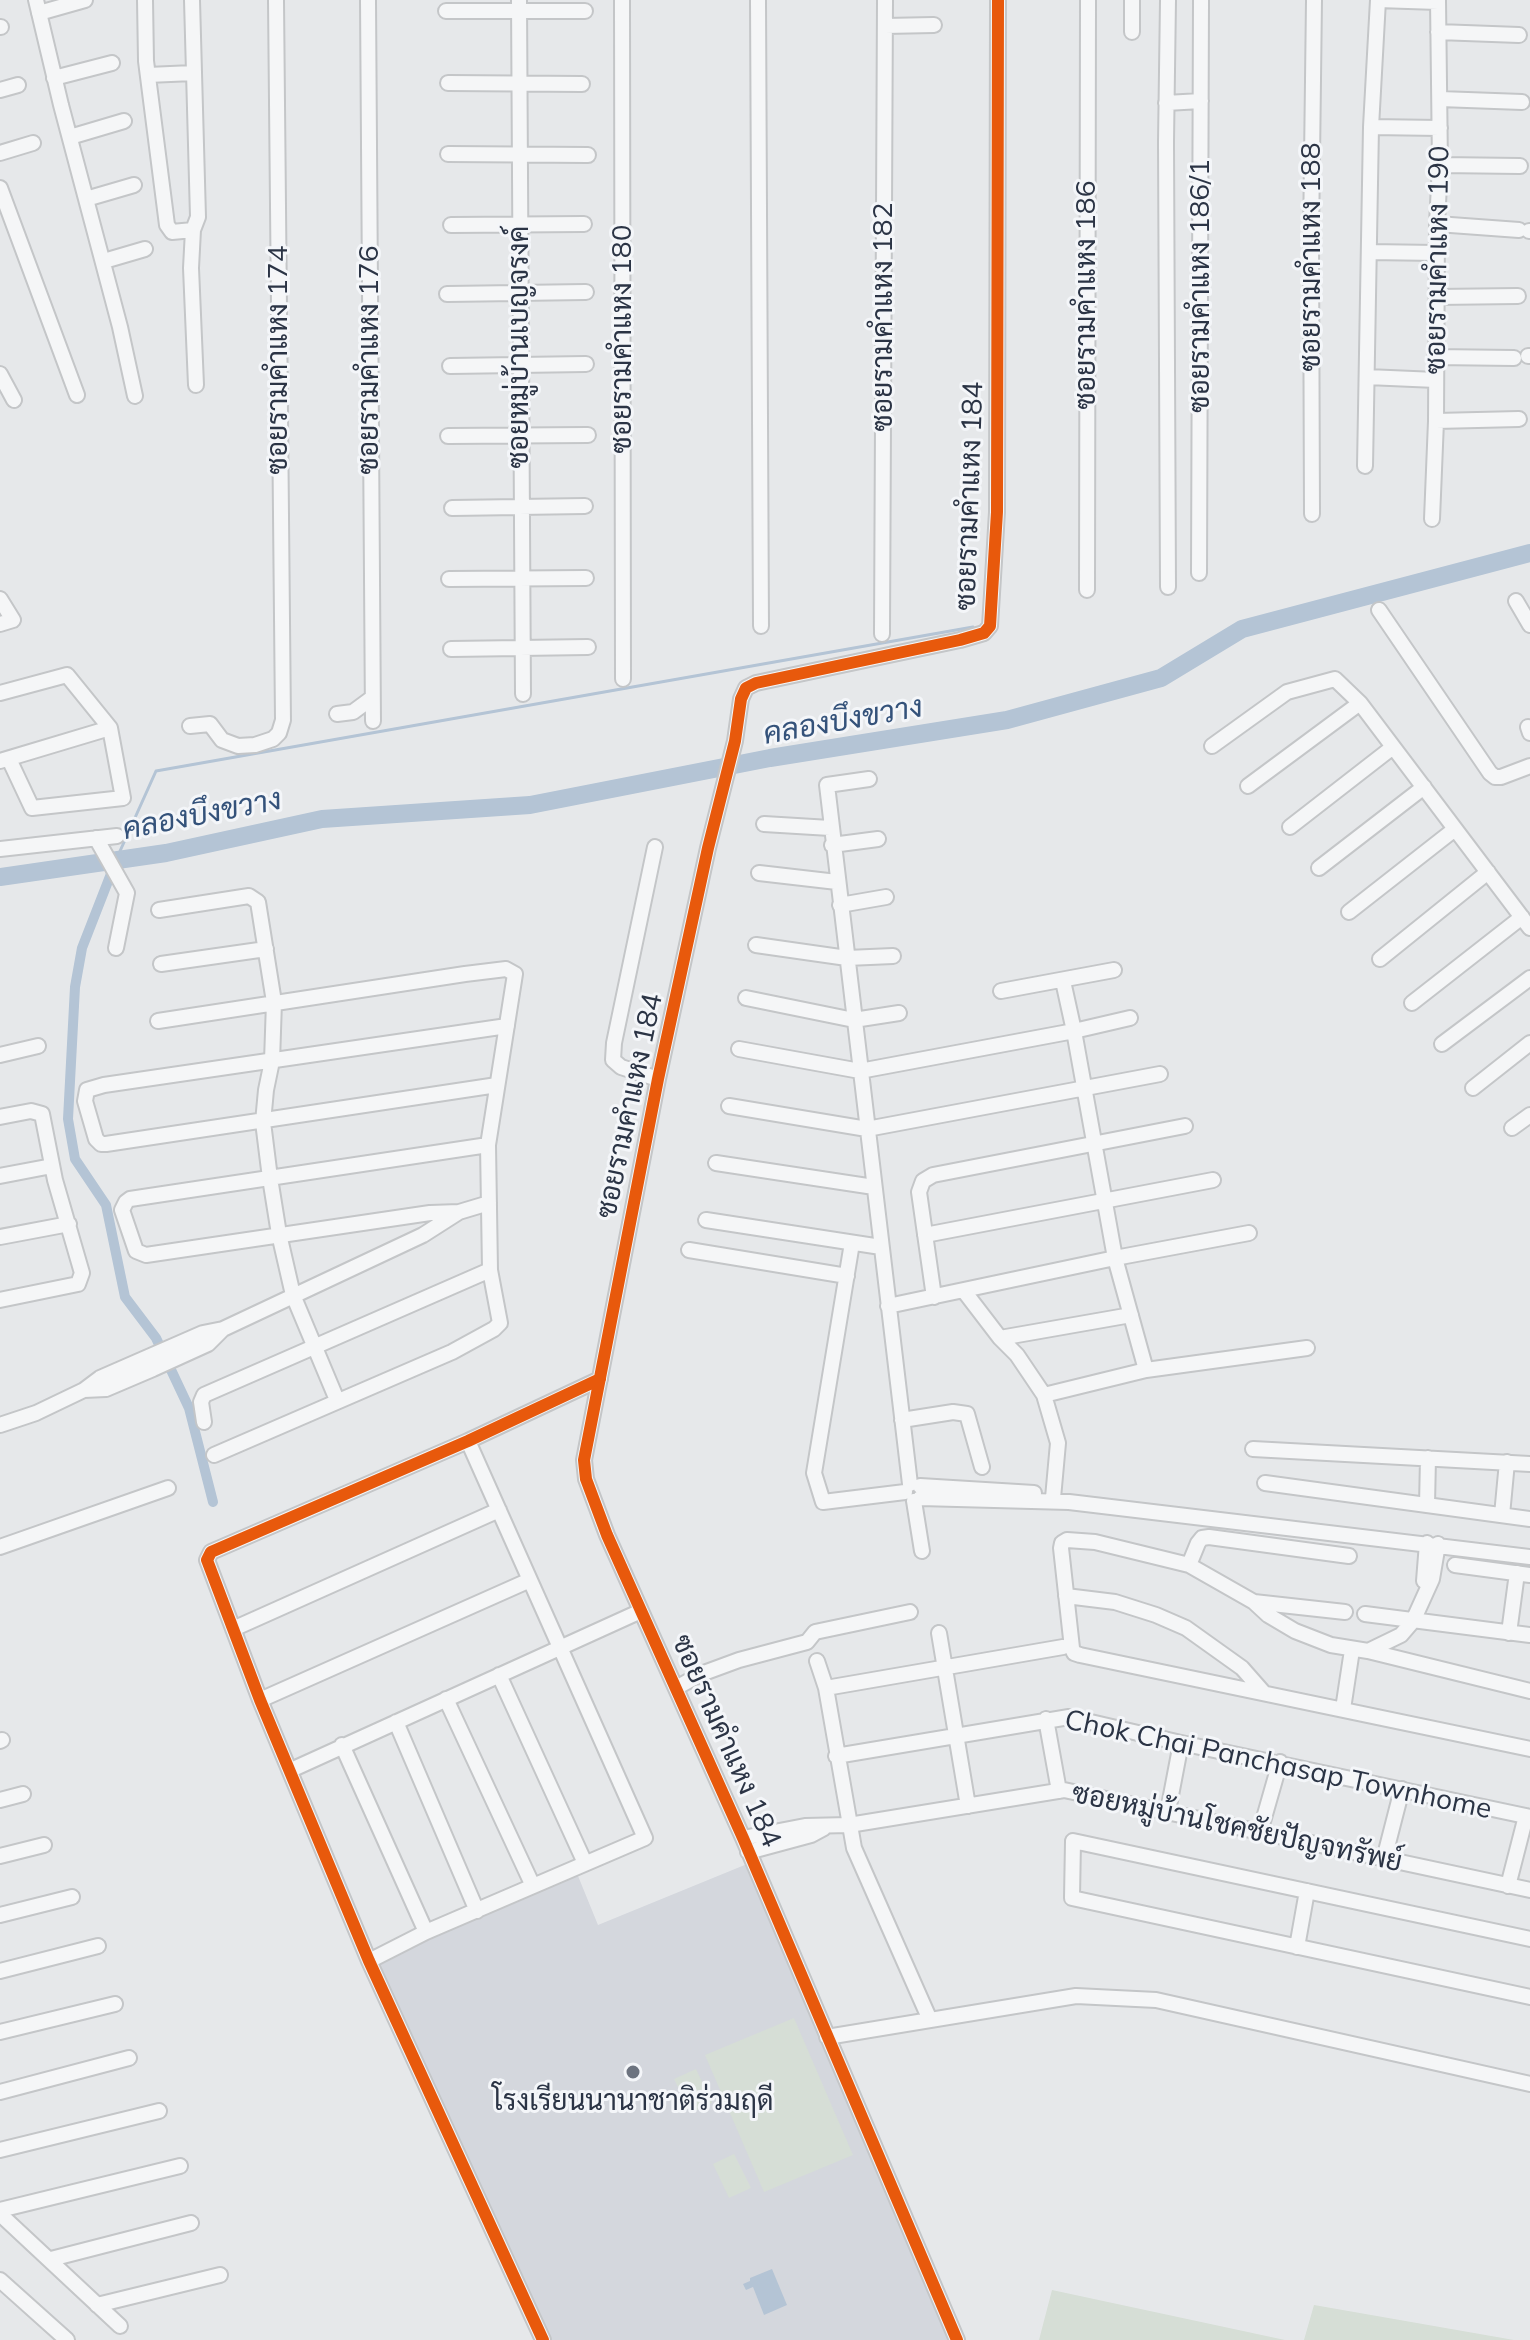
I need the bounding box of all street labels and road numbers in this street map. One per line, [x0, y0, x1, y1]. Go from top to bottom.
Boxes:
street label: ซอยรามคำแหง 188 [1295, 143, 1329, 371]
street label: ซอยรามคำแหง 190 [1419, 145, 1457, 375]
street label: ซอยรามคำแหง 186/1 [1184, 159, 1218, 413]
street label: ซอยรามคำแหง 186 [1070, 181, 1104, 409]
street label: ซอยรามคำแหง 182 [867, 203, 901, 431]
street label: ซอยรามคำแหง 180 [606, 225, 640, 453]
street label: ซอยหมู่บ้านเบญจรงค์ [503, 226, 537, 468]
street label: ซอยรามคำแหง 174 [262, 246, 296, 474]
street label: ซอยรามคำแหง 176 [353, 246, 387, 474]
street label: ซอยรามคำแหง 184 [949, 381, 991, 611]
street label: ซอยรามคำแหง 184 [590, 991, 670, 1221]
street label: ซอยรามคำแหง 184 [664, 1630, 788, 1852]
street label: Chok Chai Panchasap Townhome [1061, 1703, 1495, 1827]
street label: ซอยหมู่บ้านโชคชัยปัญจทรัพย์ [1069, 1777, 1405, 1879]

